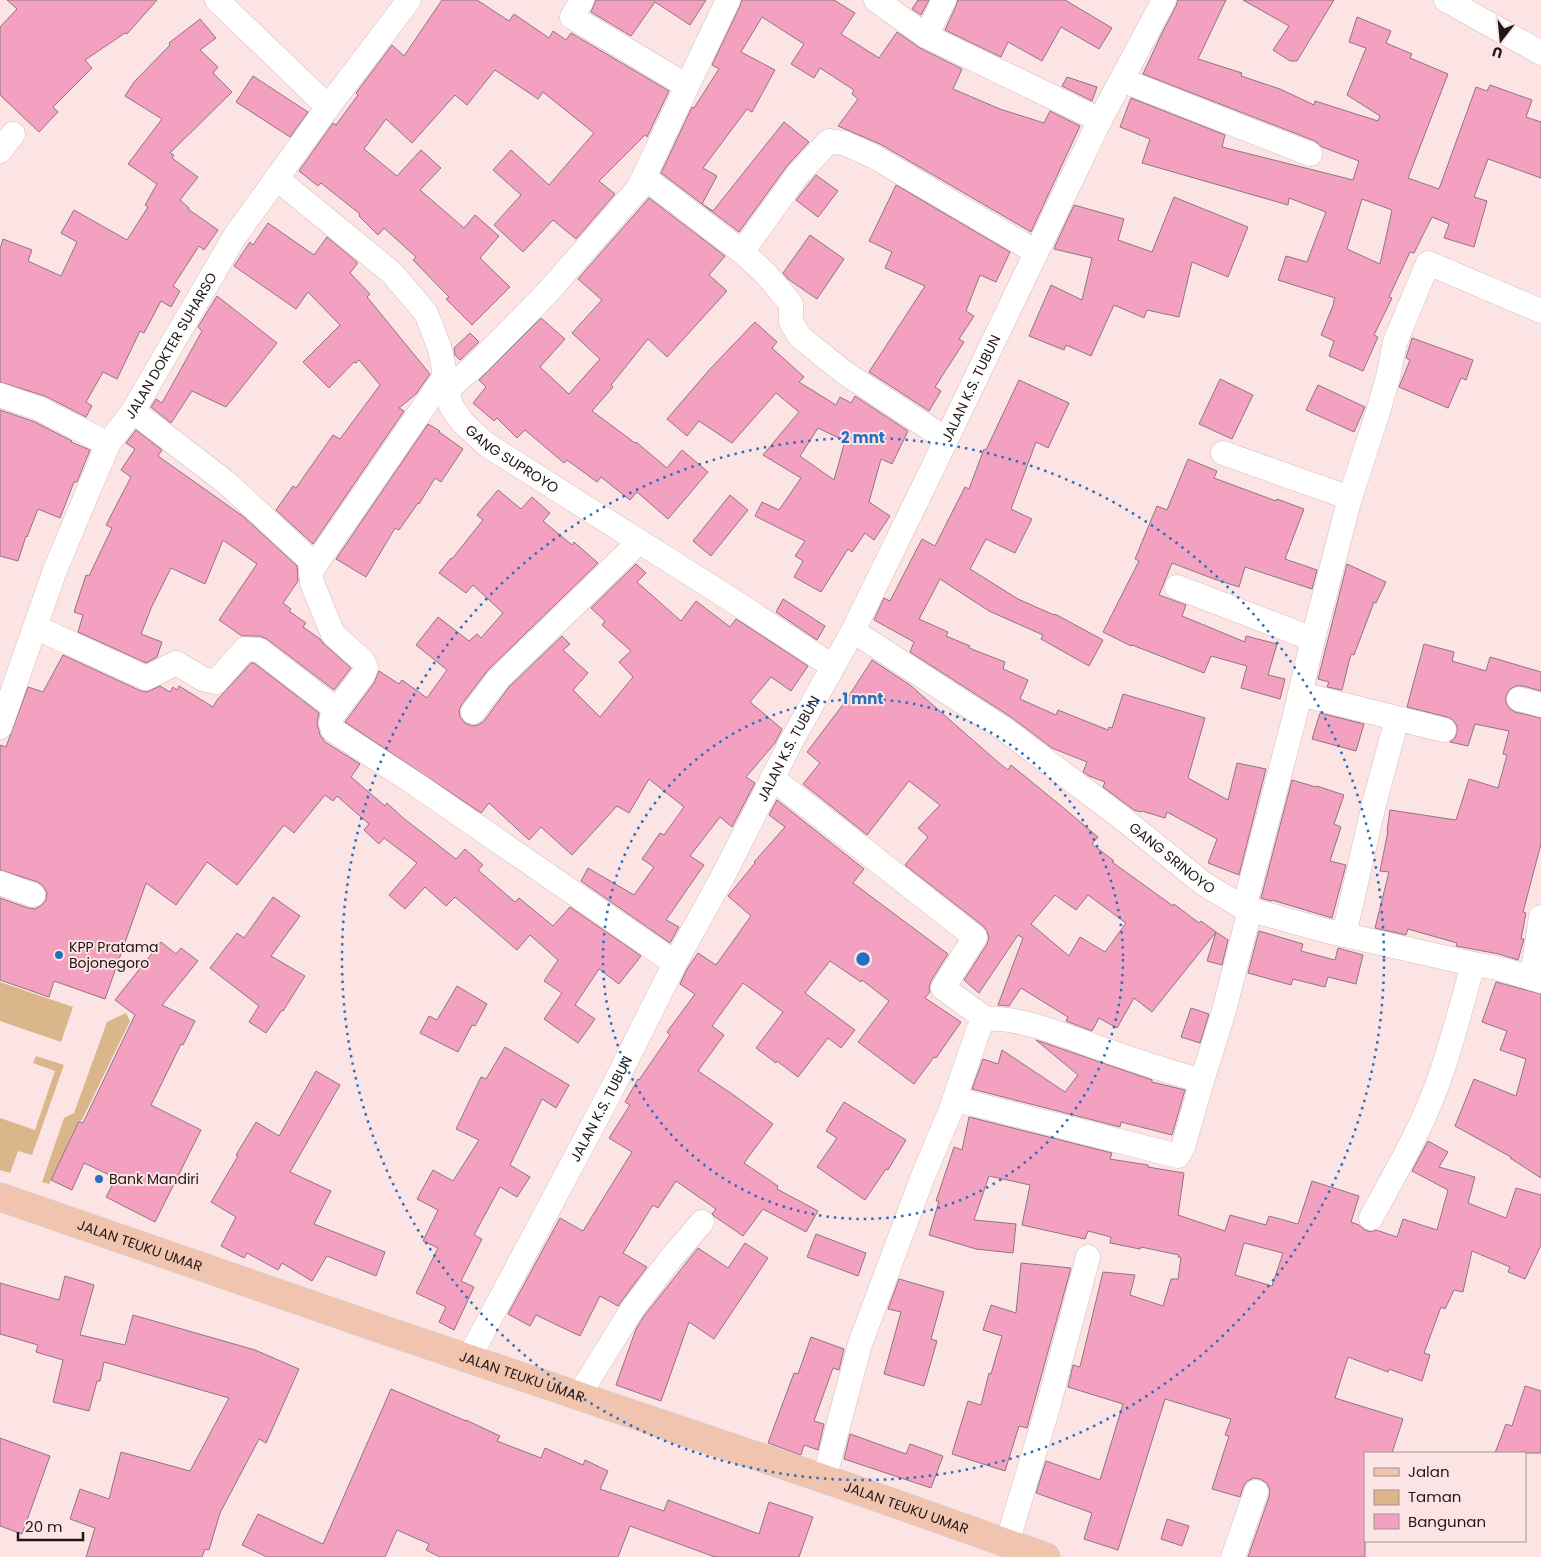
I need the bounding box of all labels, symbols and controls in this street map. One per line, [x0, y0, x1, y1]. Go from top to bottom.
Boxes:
north arrow [1476, 15, 1526, 65]
text: U [1490, 41, 1505, 63]
street label: JALAN DOKTER SUHARSO [120, 269, 222, 423]
street label: JALAN K.S. TUBUN [936, 331, 1005, 446]
street label: GANG SUPROYO [461, 420, 563, 498]
text: 2 mnt [841, 427, 885, 448]
text: 1 mnt [843, 688, 883, 709]
street label: JALAN K.S. TUBUN [752, 692, 825, 805]
street label: GANG SRINOYO [1125, 818, 1219, 898]
place label: KPP Pratama Bojonegoro [69, 937, 159, 973]
marker: KPP Pratama Bojonegoro [53, 949, 65, 961]
centre of rings [854, 950, 872, 968]
street label: JALAN K.S. TUBUN [565, 1052, 637, 1165]
place label: Bank Mandiri [109, 1169, 199, 1189]
marker: Bank Mandiri [93, 1173, 105, 1185]
street label: JALAN TEUKU UMAR [75, 1215, 205, 1276]
street label: JALAN TEUKU UMAR [457, 1346, 587, 1407]
legend [1364, 1452, 1526, 1542]
text: Jalan [1408, 1461, 1450, 1482]
street label: JALAN TEUKU UMAR [841, 1476, 971, 1539]
text: Taman [1408, 1486, 1461, 1507]
scale bar [18, 1510, 82, 1542]
text: Bangunan [1408, 1511, 1486, 1532]
text: 20 m [25, 1516, 63, 1537]

